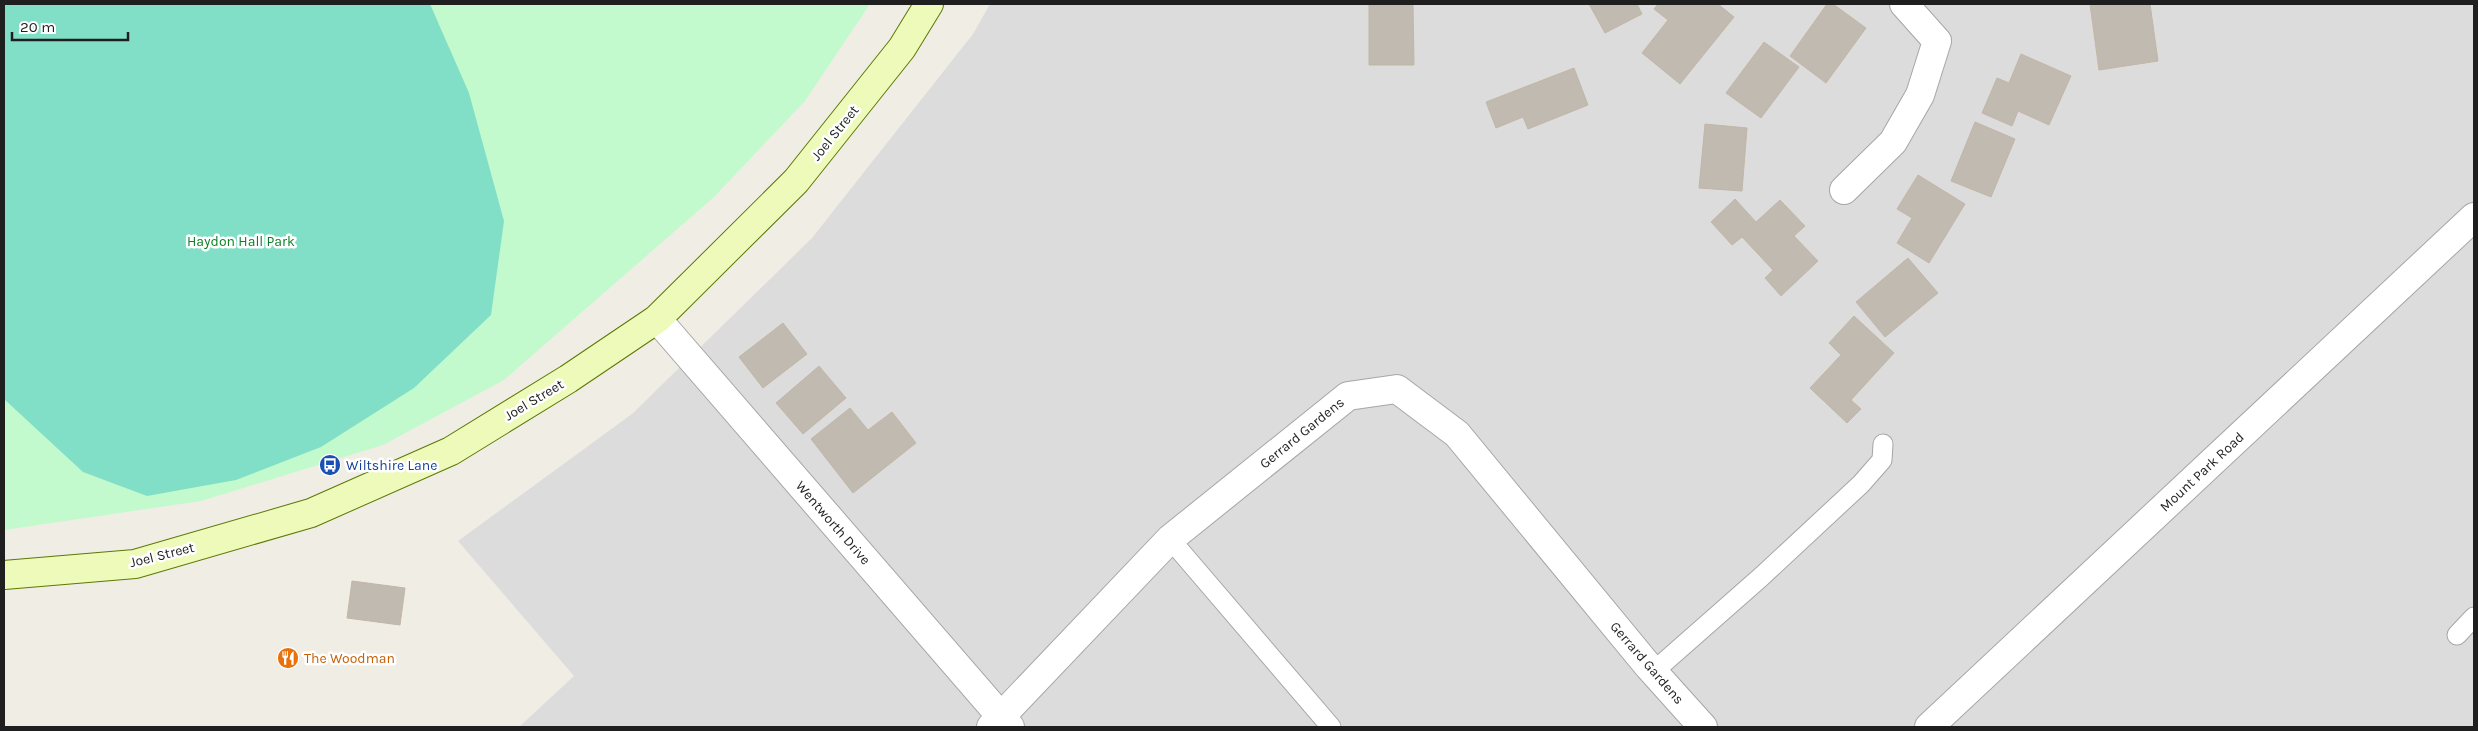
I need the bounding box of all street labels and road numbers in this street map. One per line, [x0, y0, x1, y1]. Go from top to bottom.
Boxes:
street label: Joel Street [808, 102, 862, 164]
street label: Joel Street [501, 376, 567, 424]
street label: Gerrard Gardens [1256, 394, 1348, 472]
street label: Mount Park Road [2156, 429, 2248, 515]
street label: Wentworth Drive [792, 478, 874, 568]
street label: Joel Street [128, 539, 196, 571]
street label: Gerrard Gardens [1607, 618, 1687, 708]

